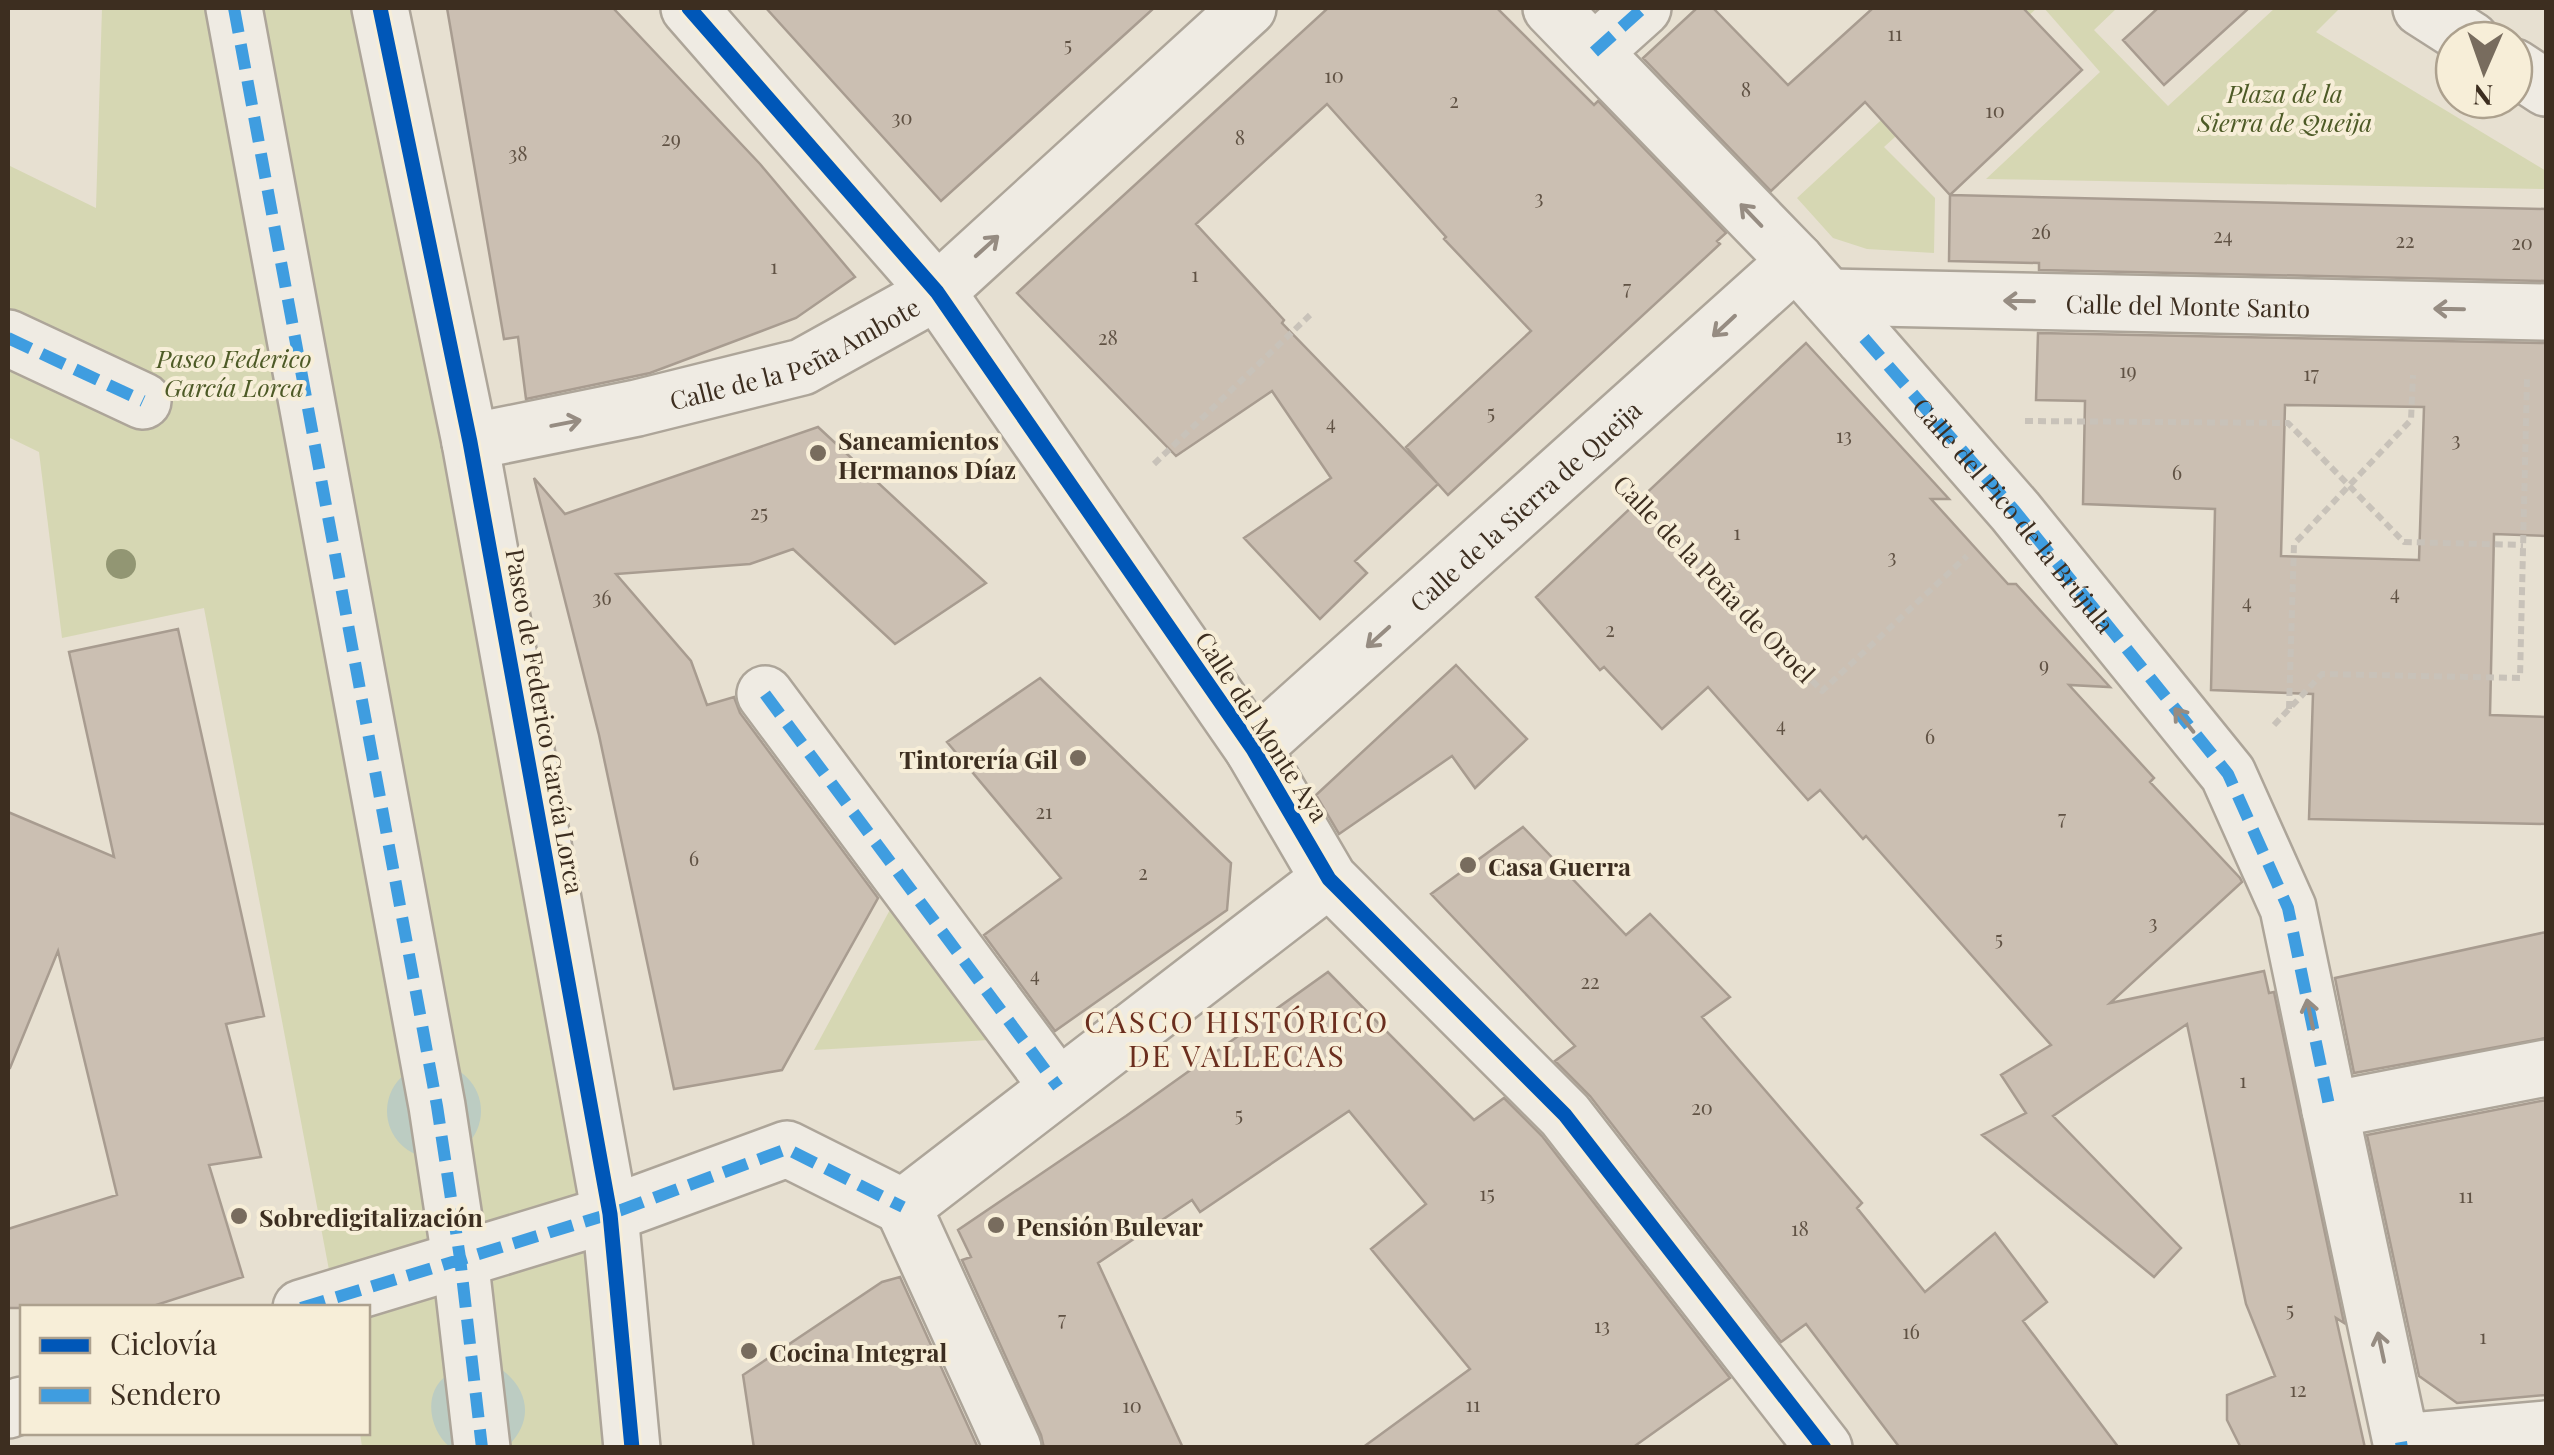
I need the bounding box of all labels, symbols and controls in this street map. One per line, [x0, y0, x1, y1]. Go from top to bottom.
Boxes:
house number: 11 [1888, 19, 1902, 46]
north arrow [2434, 20, 2534, 120]
house number: 5 [1064, 30, 1072, 57]
house number: 10 [1324, 61, 1344, 88]
house number: 8 [1741, 75, 1751, 102]
park label: Plaza de la Sierra de Queija [2197, 76, 2372, 138]
text: N [2472, 78, 2494, 115]
house number: 2 [1449, 86, 1459, 113]
house number: 10 [1985, 96, 2005, 123]
house number: 30 [891, 103, 913, 130]
house number: 8 [1235, 123, 1245, 150]
house number: 29 [661, 124, 681, 151]
house number: 38 [508, 139, 528, 166]
house number: 3 [1534, 183, 1544, 210]
one-way arrow [1739, 203, 1763, 227]
house number: 26 [2031, 217, 2051, 244]
house number: 24 [2213, 221, 2233, 248]
house number: 22 [2395, 226, 2415, 253]
house number: 20 [2511, 228, 2533, 255]
one-way arrow [974, 235, 999, 258]
house number: 1 [770, 252, 778, 279]
house number: 1 [1191, 260, 1199, 287]
house number: 7 [1623, 273, 1631, 300]
street label: Calle del Monte Santo [2065, 285, 2310, 324]
street label: Calle de la Peña Ambote [666, 289, 925, 416]
one-way arrow [2004, 291, 2036, 310]
one-way arrow [2434, 300, 2466, 319]
one-way arrow [1712, 315, 1737, 338]
house number: 28 [1098, 323, 1118, 350]
park label: Paseo Federico García Lorca [155, 341, 312, 403]
house number: 19 [2119, 356, 2137, 383]
house number: 17 [2303, 359, 2319, 386]
street label: Calle del Pico de la Brújula [1906, 390, 2123, 639]
street label: Calle de la Sierra de Queija [1402, 392, 1648, 618]
house number: 5 [1487, 398, 1495, 425]
house number: 4 [1326, 408, 1336, 435]
one-way arrow [549, 412, 581, 431]
house number: 13 [1836, 421, 1852, 448]
place label: Saneamientos Hermanos Díaz [838, 423, 1016, 485]
house number: 3 [2451, 425, 2461, 452]
marker: Saneamientos Hermanos Díaz [807, 442, 829, 464]
house number: 6 [2172, 458, 2182, 485]
street label: Calle de la Peña de Oroel [1607, 467, 1823, 689]
house number: 25 [750, 498, 768, 525]
house number: 1 [1733, 518, 1741, 545]
house number: 3 [1887, 542, 1897, 569]
street label: Paseo de Federico García Lorca [499, 546, 593, 897]
house number: 4 [2390, 578, 2400, 605]
house number: 36 [592, 583, 612, 610]
house number: 4 [2242, 587, 2252, 614]
house number: 2 [1605, 615, 1615, 642]
street label: Calle del Monte Aya [1189, 625, 1337, 828]
one-way arrow [1366, 626, 1391, 649]
house number: 9 [2039, 650, 2049, 677]
one-way arrow [2174, 707, 2195, 734]
house number: 4 [1776, 710, 1786, 737]
house number: 6 [1925, 722, 1935, 749]
place label: Tintorería Gil [899, 742, 1058, 775]
marker: Tintorería Gil [1067, 747, 1089, 769]
house number: 21 [1036, 797, 1052, 824]
house number: 7 [2058, 803, 2066, 830]
house number: 6 [689, 844, 699, 871]
place label: Casa Guerra [1488, 849, 1631, 882]
marker: Casa Guerra [1457, 854, 1479, 876]
house number: 2 [1138, 858, 1148, 885]
house number: 3 [2148, 908, 2158, 935]
house number: 5 [1995, 924, 2003, 951]
house number: 4 [1030, 960, 1040, 987]
house number: 22 [1580, 967, 1600, 994]
one-way arrow [2300, 999, 2319, 1031]
district label: CASCO HISTÓRICO DE VALLECAS [1084, 1001, 1390, 1075]
house number: 1 [2239, 1066, 2247, 1093]
house number: 20 [1691, 1093, 1713, 1120]
house number: 5 [1235, 1100, 1243, 1127]
house number: 15 [1479, 1179, 1495, 1206]
house number: 11 [2459, 1181, 2473, 1208]
place label: Sobredigitalización [259, 1200, 483, 1233]
marker: Sobredigitalización [228, 1205, 250, 1227]
place label: Pensión Bulevar [1016, 1209, 1203, 1242]
marker: Pensión Bulevar [985, 1214, 1007, 1236]
house number: 18 [1791, 1214, 1809, 1241]
house number: 5 [2286, 1295, 2294, 1322]
house number: 7 [1058, 1304, 1066, 1331]
legend [20, 1305, 370, 1435]
house number: 13 [1594, 1311, 1610, 1338]
house number: 16 [1902, 1317, 1920, 1344]
house number: 1 [2479, 1322, 2487, 1349]
text: Ciclovía [110, 1323, 217, 1363]
one-way arrow [2370, 1332, 2389, 1364]
place label: Cocina Integral [769, 1335, 948, 1368]
marker: Cocina Integral [738, 1340, 760, 1362]
text: Sendero [110, 1373, 221, 1413]
house number: 12 [2290, 1375, 2306, 1402]
house number: 11 [1466, 1390, 1480, 1417]
house number: 10 [1122, 1391, 1142, 1418]

